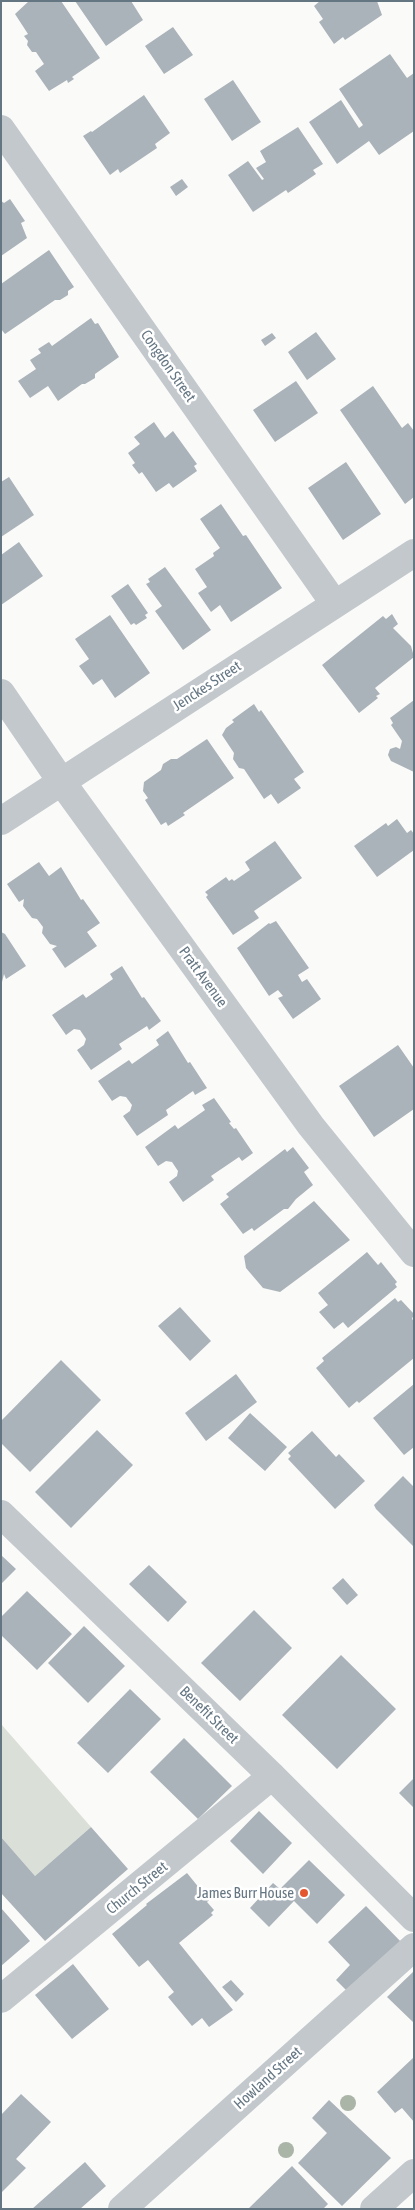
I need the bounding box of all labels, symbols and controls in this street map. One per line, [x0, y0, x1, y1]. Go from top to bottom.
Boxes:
street label: Congdon Street [137, 327, 199, 405]
street label: Jenckes Street [169, 657, 245, 715]
street label: Pratt Avenue [175, 943, 231, 1011]
street label: Benefit Street [176, 1683, 242, 1747]
street label: Church Street [103, 1858, 171, 1918]
place label: James Burr House [197, 1884, 294, 1902]
marker: James Burr House [298, 1887, 310, 1899]
street label: Howland Street [230, 2043, 306, 2113]

